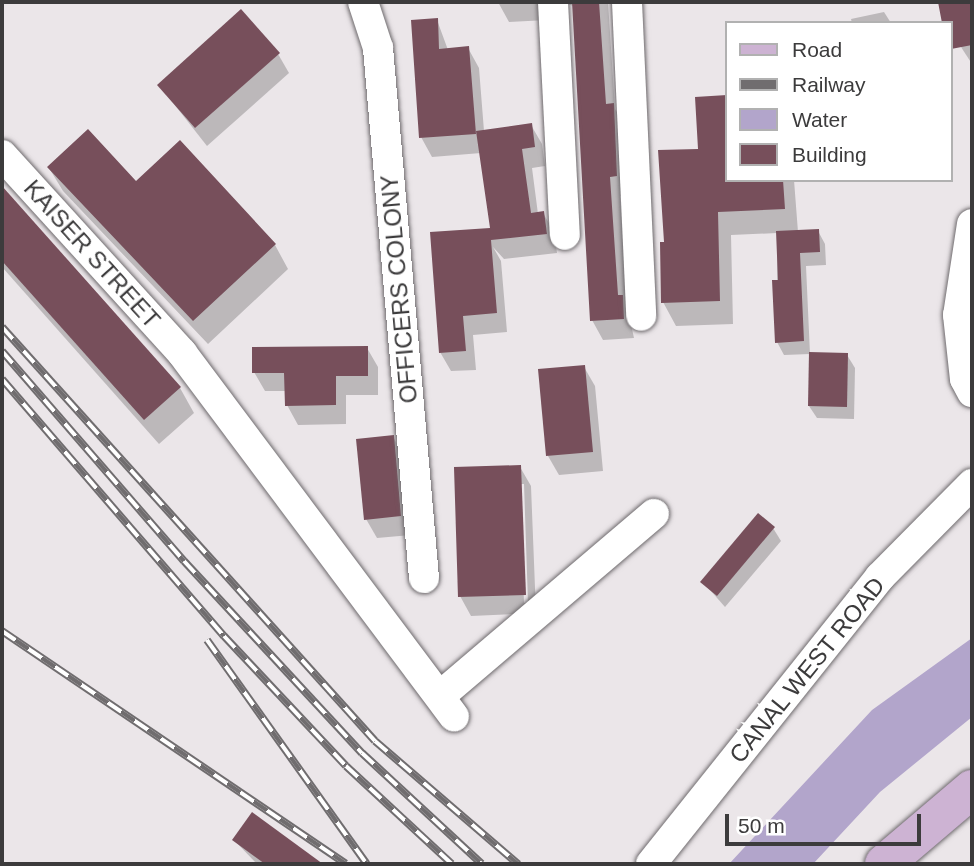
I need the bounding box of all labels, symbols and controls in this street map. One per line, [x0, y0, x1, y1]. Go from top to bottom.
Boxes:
legend [726, 21, 953, 182]
text: Road [792, 38, 842, 61]
text: Railway [792, 73, 866, 96]
text: Water [792, 108, 847, 131]
text: Building [792, 143, 867, 166]
street label: KAISER STREET [18, 174, 166, 334]
street label: OFFICERS COLONY [375, 174, 423, 404]
street label: CANAL WEST ROAD [723, 571, 891, 769]
scale bar [729, 800, 925, 844]
text: 50 m [738, 814, 785, 837]

